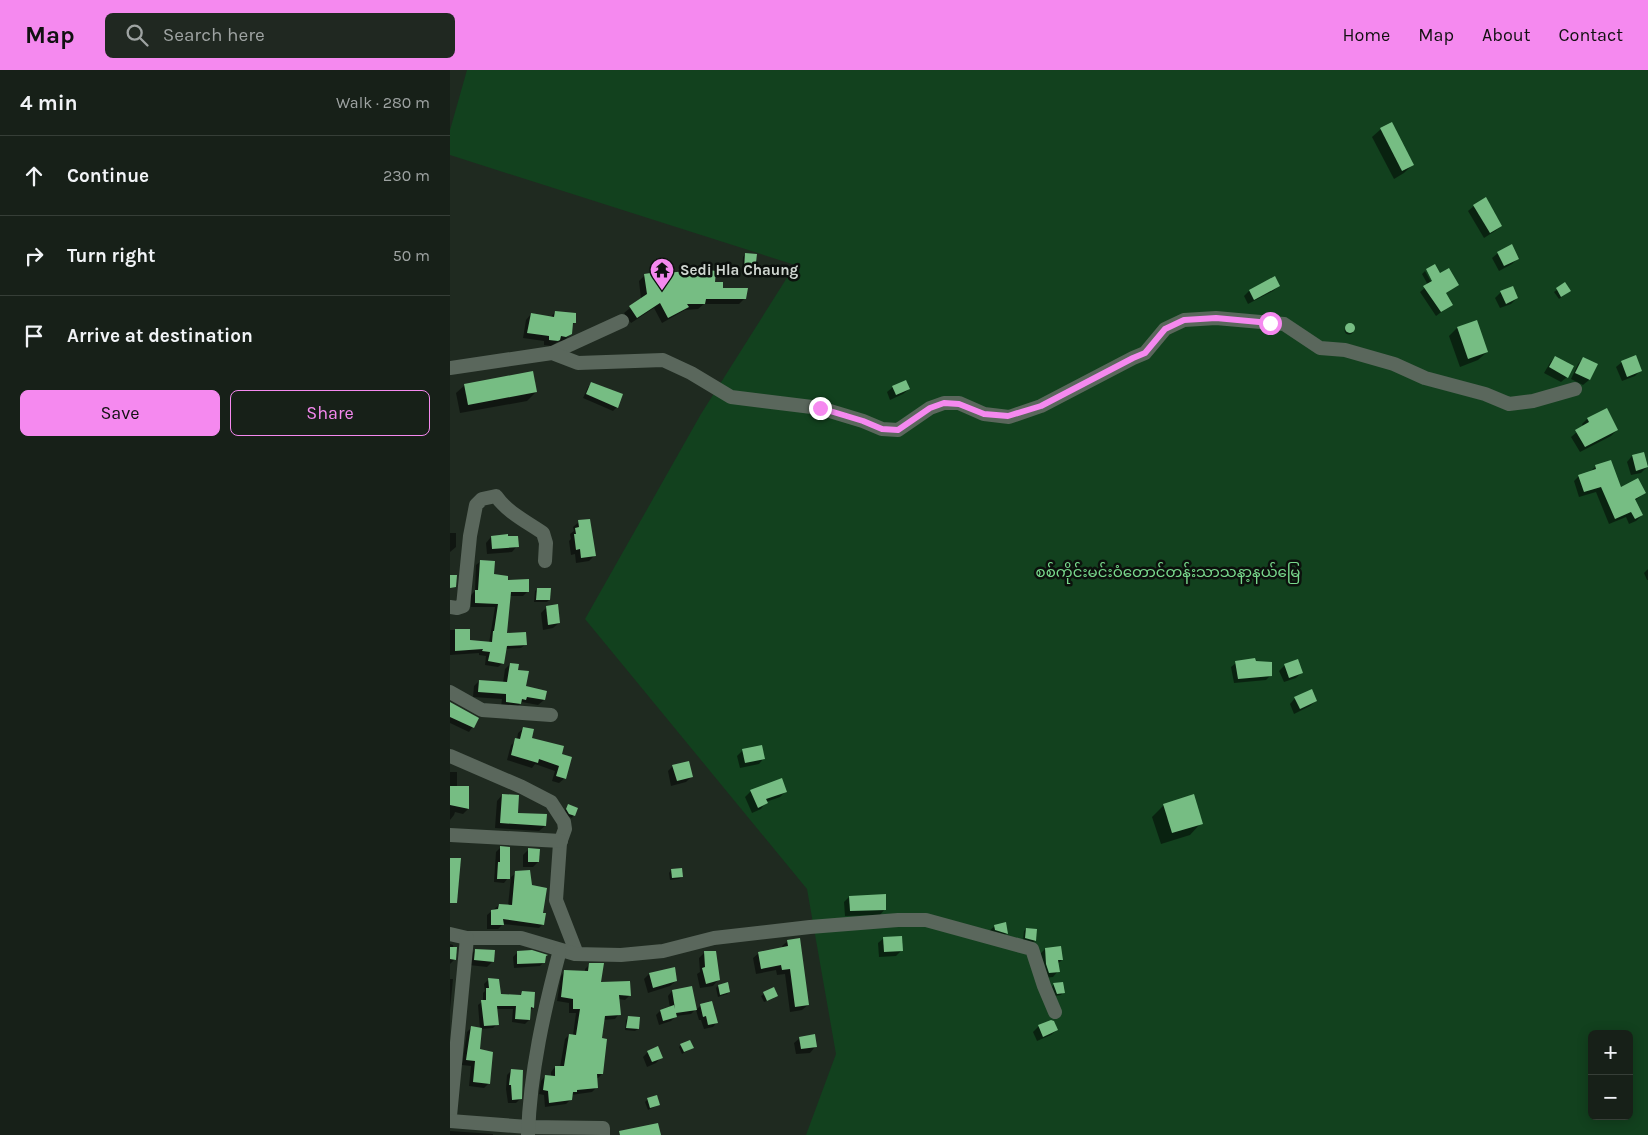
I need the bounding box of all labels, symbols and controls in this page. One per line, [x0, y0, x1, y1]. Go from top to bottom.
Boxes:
search box [105, 13, 455, 58]
text: Map [25, 21, 75, 49]
icon: search [123, 21, 151, 49]
text: Search here [163, 24, 265, 46]
text: Home [1342, 24, 1390, 46]
text: Map [1418, 24, 1454, 46]
text: About [1482, 24, 1531, 46]
text: Contact [1559, 24, 1623, 46]
text: 4 min [20, 91, 78, 115]
text: Walk · 280 m [336, 93, 430, 112]
icon: ahead [20, 162, 48, 190]
text: Continue [67, 165, 149, 187]
text: 230 m [383, 166, 430, 185]
icon: right [20, 242, 48, 270]
text: Turn right [67, 245, 156, 267]
text: 50 m [393, 246, 430, 265]
temple icon: Sedi Hla Chaung [649, 257, 675, 291]
place label: Sedi Hla Chaung [680, 261, 799, 279]
route start [1259, 312, 1282, 335]
icon: arrive [20, 322, 48, 350]
text: Arrive at destination [67, 325, 253, 347]
button: Save [20, 390, 220, 436]
button: Share [230, 390, 430, 436]
route end [809, 397, 832, 420]
park label: စစ်ကိုင်းမင်းဝံတောင်တန်းသာသနာ့နယ်မြေ [1036, 562, 1300, 584]
map controls [1588, 1030, 1633, 1120]
button: + [1588, 1030, 1633, 1075]
button: − [1588, 1075, 1633, 1120]

